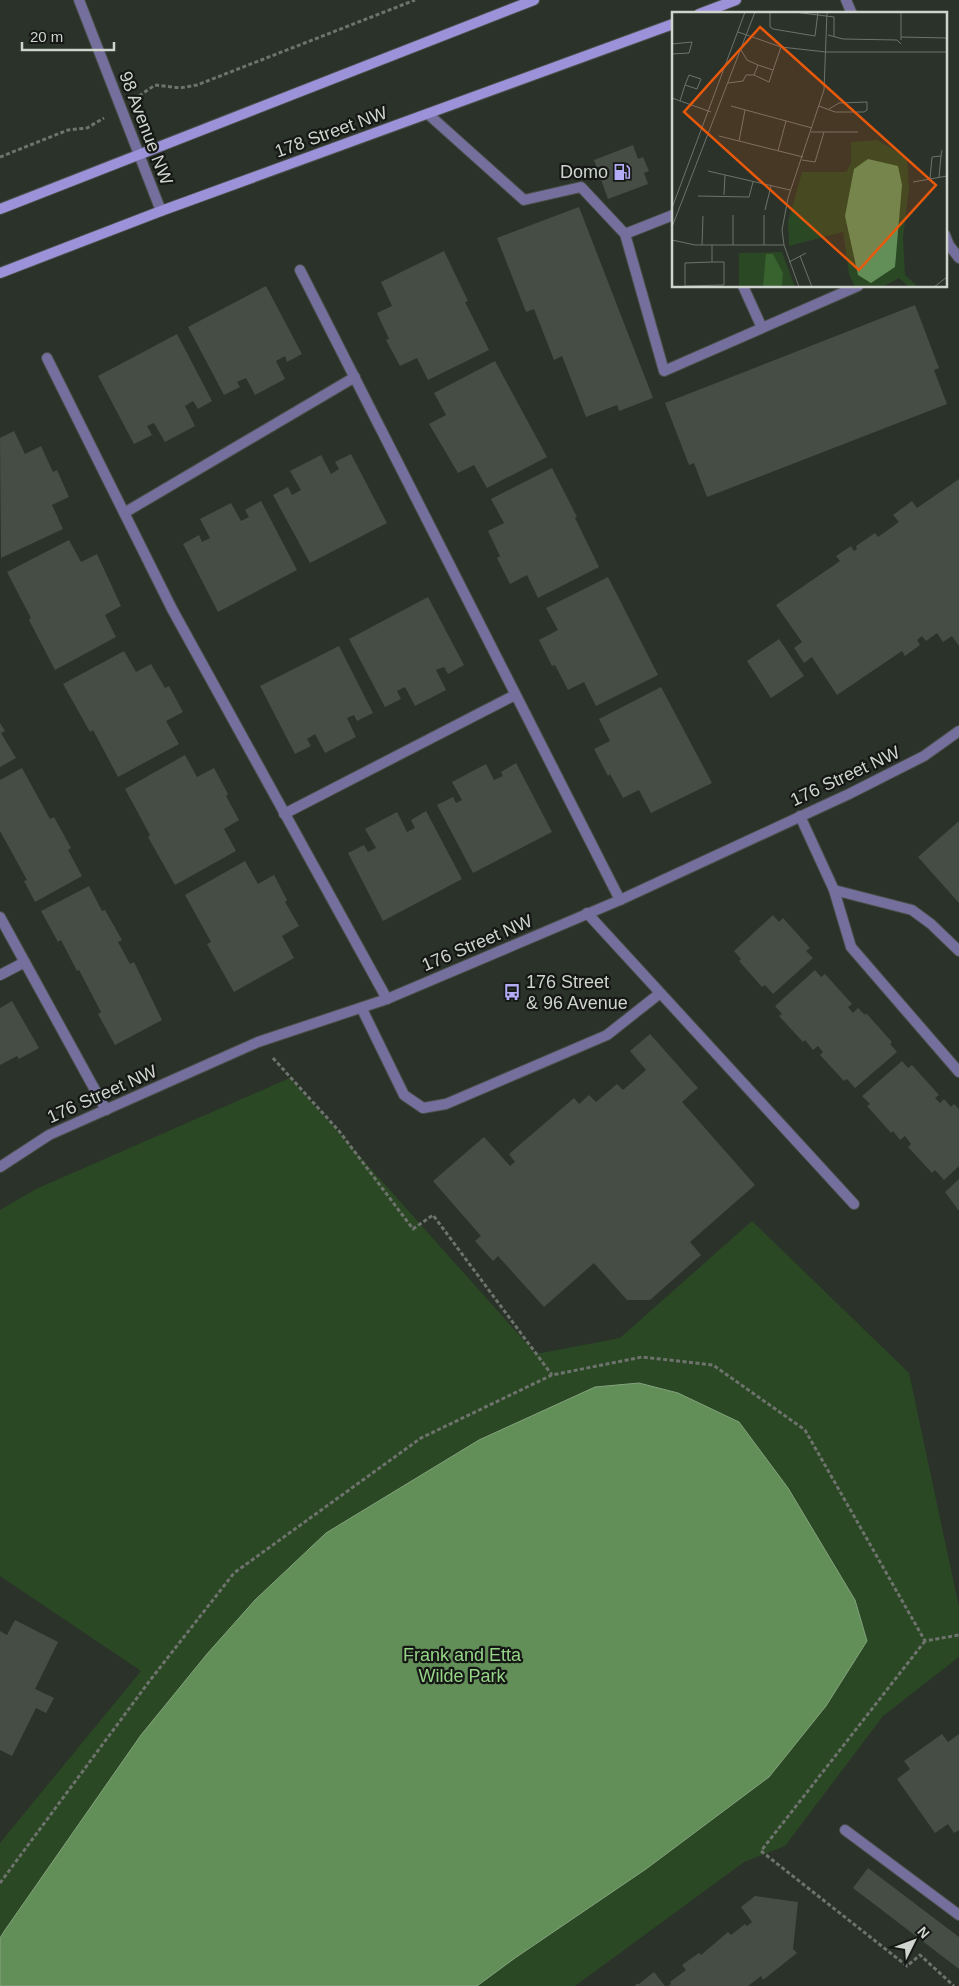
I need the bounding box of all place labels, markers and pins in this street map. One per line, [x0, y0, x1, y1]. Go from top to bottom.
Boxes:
place label: Domo [560, 162, 608, 182]
fuel station icon: Domo [612, 162, 632, 182]
place label: 176 Street & 96 Avenue [526, 972, 628, 1013]
bus stop icon: 176 Street & 96 Avenue [502, 982, 522, 1002]

